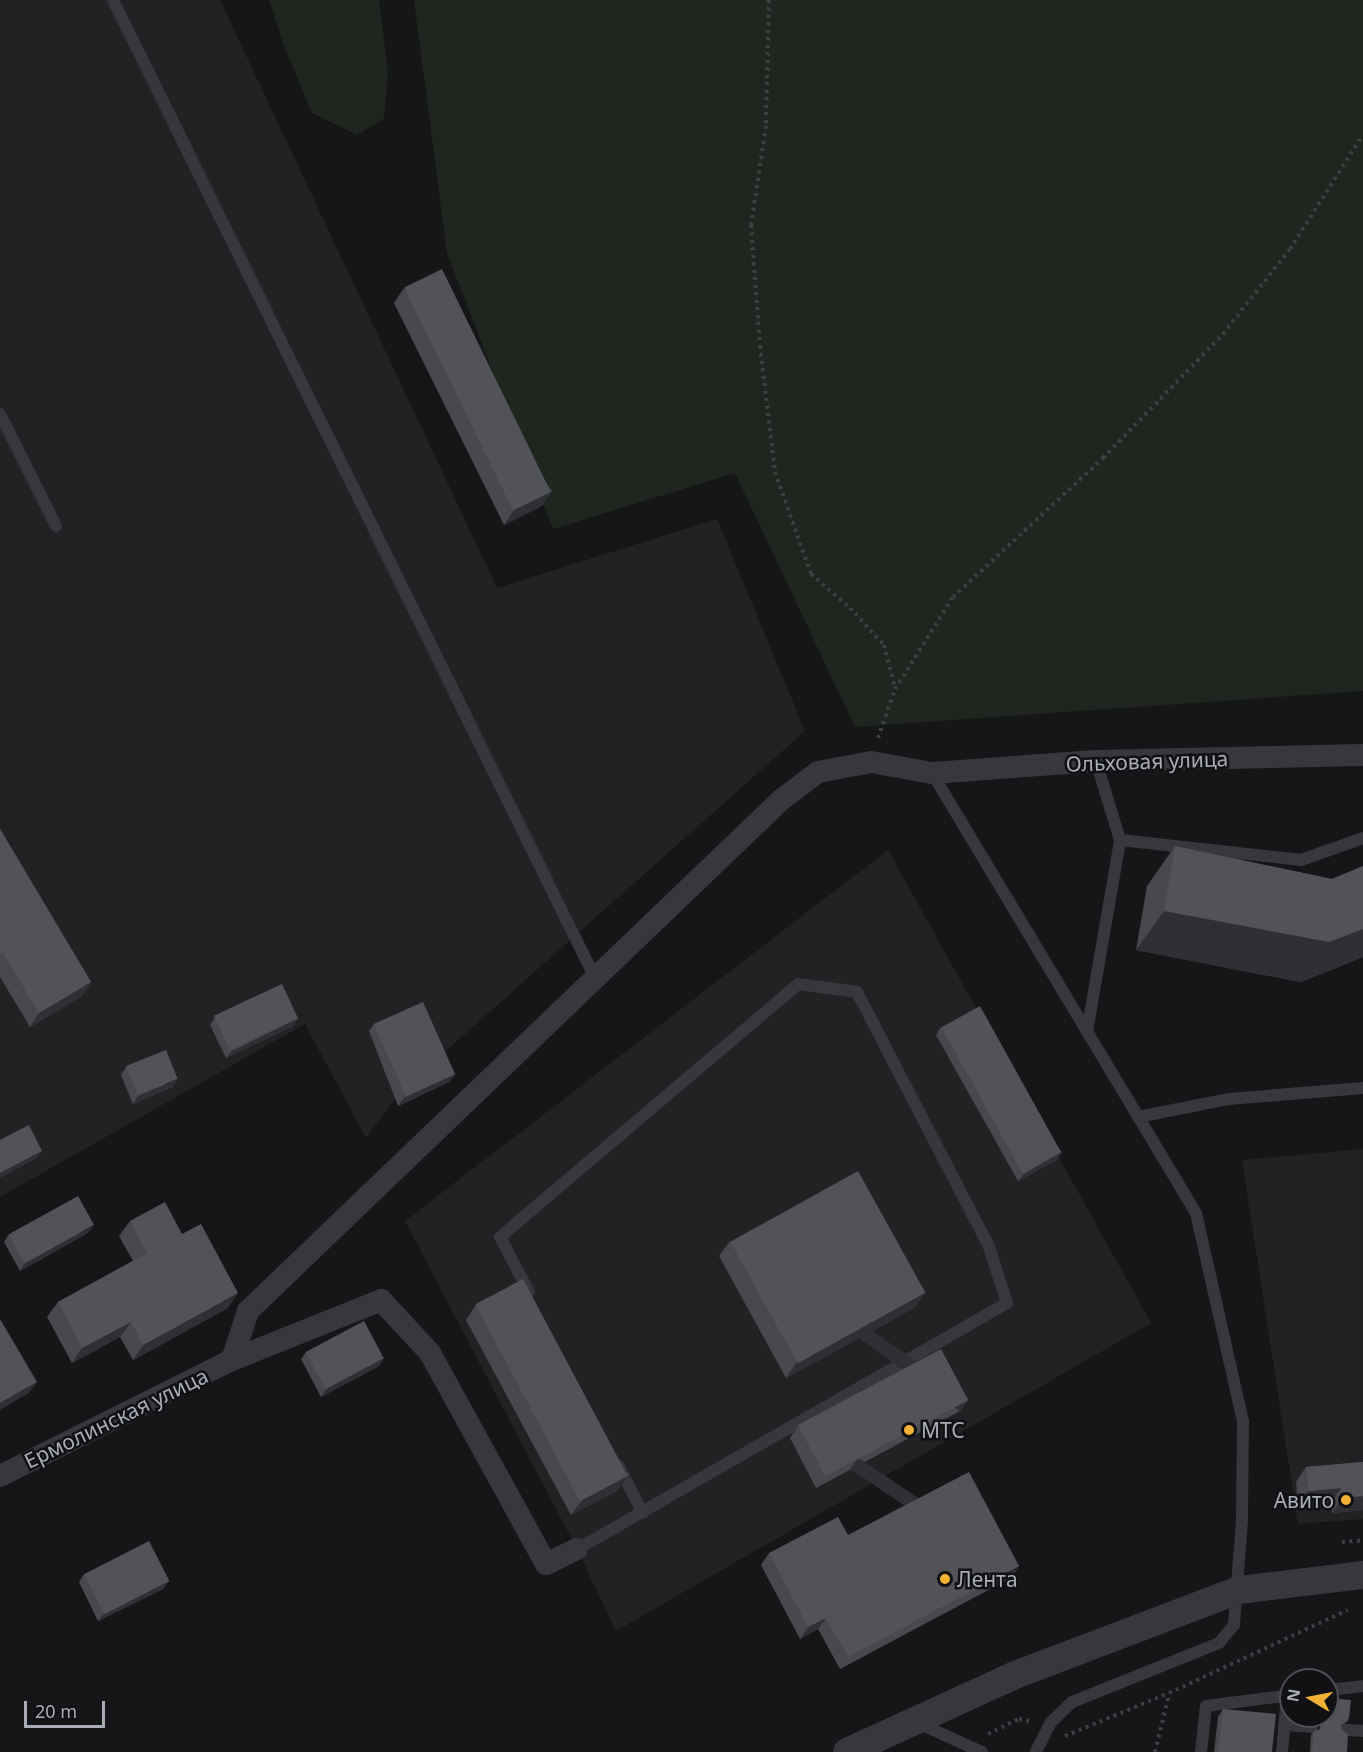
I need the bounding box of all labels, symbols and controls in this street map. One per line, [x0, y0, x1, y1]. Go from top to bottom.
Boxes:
street label: Ольховая улица [1065, 746, 1229, 776]
street label: Ермолинская улица [20, 1363, 212, 1473]
place label: МТС [921, 1417, 965, 1443]
marker: МТС [902, 1423, 916, 1437]
place label: Авито [1274, 1487, 1334, 1513]
marker: Авито [1339, 1493, 1353, 1507]
place label: Лента [957, 1566, 1018, 1592]
marker: Лента [938, 1572, 952, 1586]
north arrow [1279, 1668, 1339, 1728]
text: N [1281, 1687, 1305, 1704]
scale bar [27, 1689, 108, 1727]
text: 20 m [35, 1699, 77, 1723]

